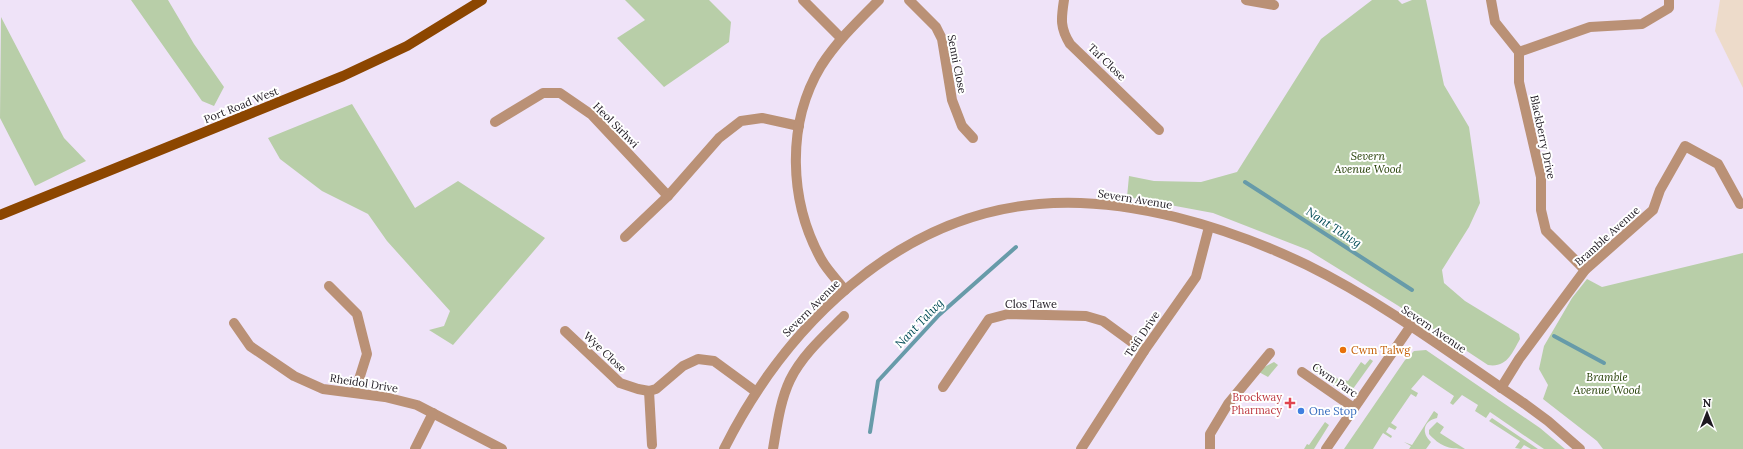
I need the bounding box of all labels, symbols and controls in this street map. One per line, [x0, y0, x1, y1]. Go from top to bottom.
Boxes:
street label: Senni Close [944, 33, 970, 95]
street label: Taf Close [1085, 41, 1129, 83]
street label: Port Road West [202, 83, 281, 126]
street label: Blackberry Drive [1527, 94, 1559, 180]
street label: Heol Sirhwi [590, 99, 642, 151]
park label: Severn Avenue Wood [1333, 149, 1402, 176]
street label: Severn Avenue [1097, 186, 1173, 212]
street label: Bramble Avenue [1572, 203, 1642, 269]
water label: Nant Talwg [1303, 204, 1365, 250]
street label: Severn Avenue [779, 276, 843, 340]
water label: Nant Talwg [892, 295, 946, 351]
street label: Clos Tawe [1005, 297, 1057, 311]
street label: Severn Avenue [1399, 302, 1469, 356]
street label: Teifi Drive [1121, 308, 1163, 360]
street label: Wye Close [581, 329, 629, 375]
place label: Cwm Talwg [1351, 343, 1411, 357]
marker: Cwm Talwg [1338, 345, 1348, 355]
street label: Cwm Parc [1310, 360, 1361, 400]
park label: Bramble Avenue Wood [1572, 370, 1641, 397]
street label: Rheidol Drive [329, 371, 399, 395]
place label: Brockway Pharmacy [1231, 390, 1282, 417]
north arrow [1687, 393, 1727, 433]
text: N [1703, 396, 1712, 410]
marker: Brockway Pharmacy [1285, 398, 1295, 408]
place label: One Stop [1309, 404, 1357, 418]
marker: One Stop [1296, 406, 1306, 416]

